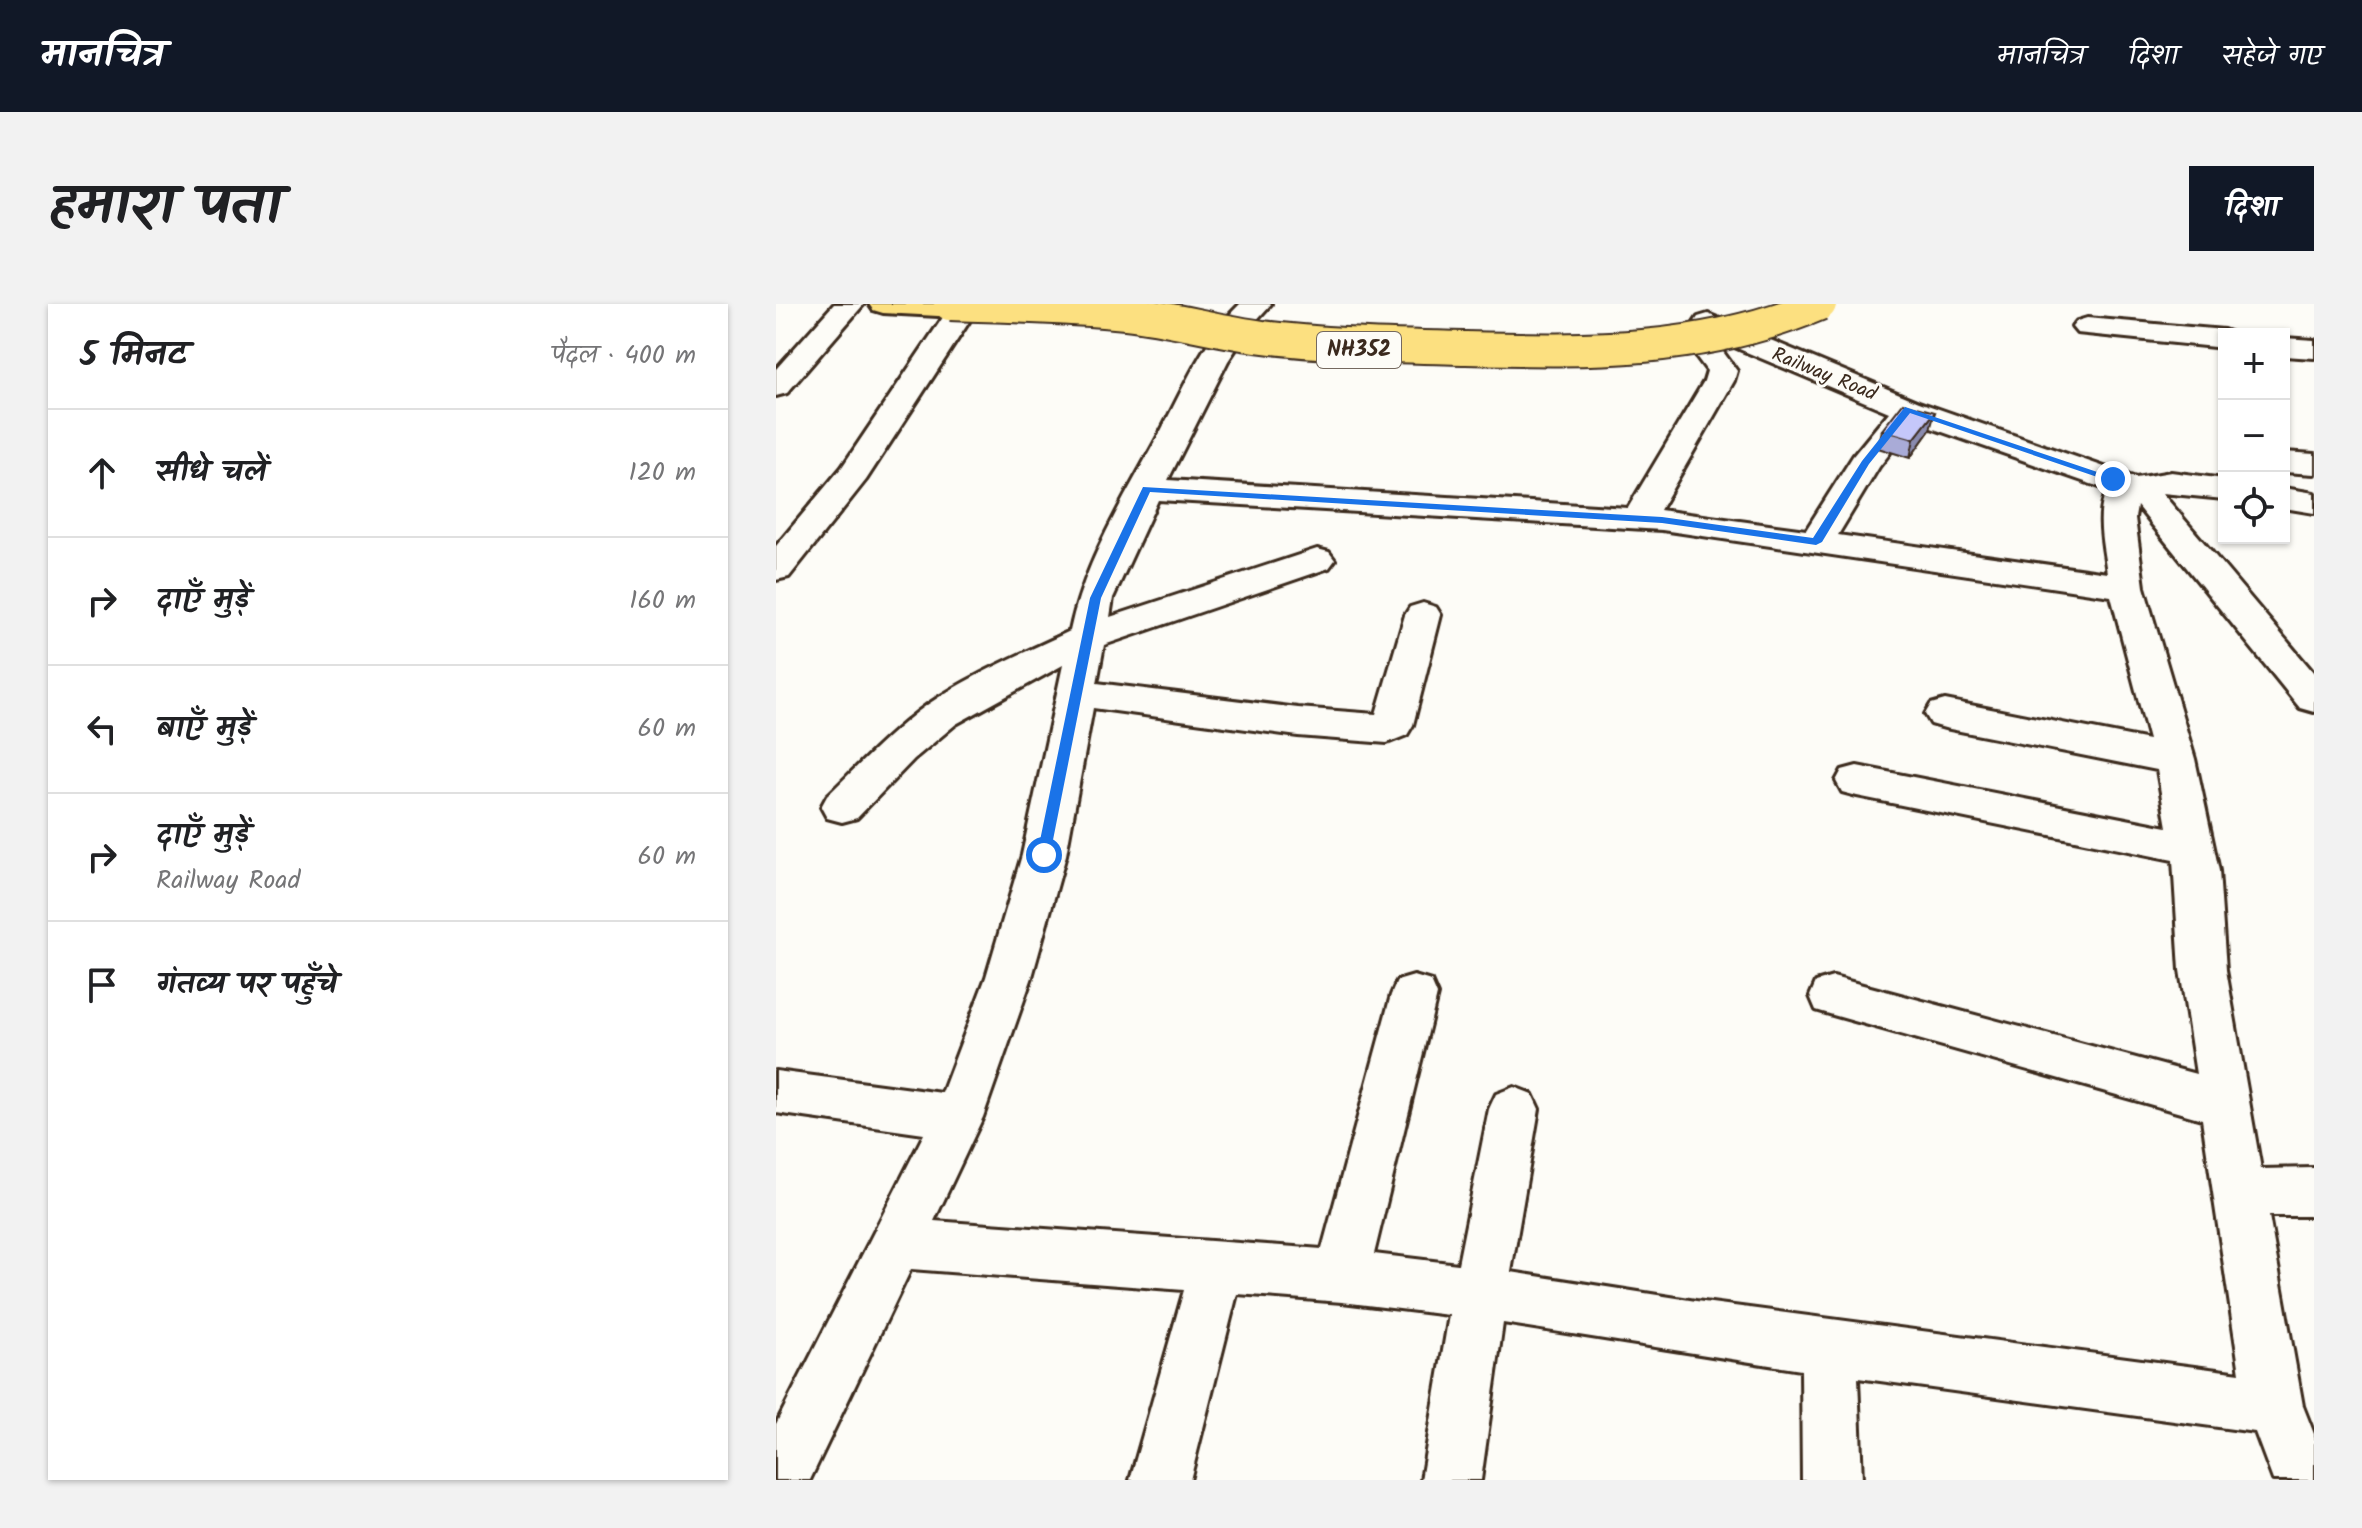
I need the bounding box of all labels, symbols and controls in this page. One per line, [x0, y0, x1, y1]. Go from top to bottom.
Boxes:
text: मानचित्र [40, 26, 164, 86]
text: मानचित्र [1997, 34, 2084, 79]
text: दिशा [2128, 34, 2178, 79]
text: सहेजे गए [2222, 34, 2322, 79]
text: हमारा पता [48, 163, 281, 253]
button: दिशा [2189, 166, 2314, 251]
map controls [2218, 328, 2290, 544]
button: + [2218, 328, 2290, 400]
text: 5 मिनट [80, 329, 188, 383]
road number: NH352 [1317, 332, 1401, 368]
text: पैदल · 400 m [551, 335, 696, 377]
street label: Railway Road [1767, 339, 1882, 411]
button: − [2218, 400, 2290, 472]
text: सीधे चलें [156, 449, 266, 497]
icon: ahead [80, 451, 124, 495]
text: 120 m [629, 452, 696, 494]
route end [2095, 461, 2131, 497]
button: locate [2218, 472, 2290, 544]
text: दाएँ मुड़ें [156, 577, 250, 625]
icon: right [80, 579, 124, 623]
text: 160 m [629, 580, 696, 622]
text: बाएँ मुड़ें [156, 705, 252, 753]
icon: left [80, 707, 124, 751]
text: 60 m [637, 708, 696, 750]
text: दाएँ मुड़ें [156, 812, 250, 860]
icon: right [80, 835, 124, 879]
text: 60 m [637, 836, 696, 878]
route start [1026, 837, 1062, 873]
text: Railway Road [156, 860, 300, 902]
text: गंतव्य पर पहुँचे [156, 961, 337, 1009]
icon: arrive [80, 963, 124, 1007]

